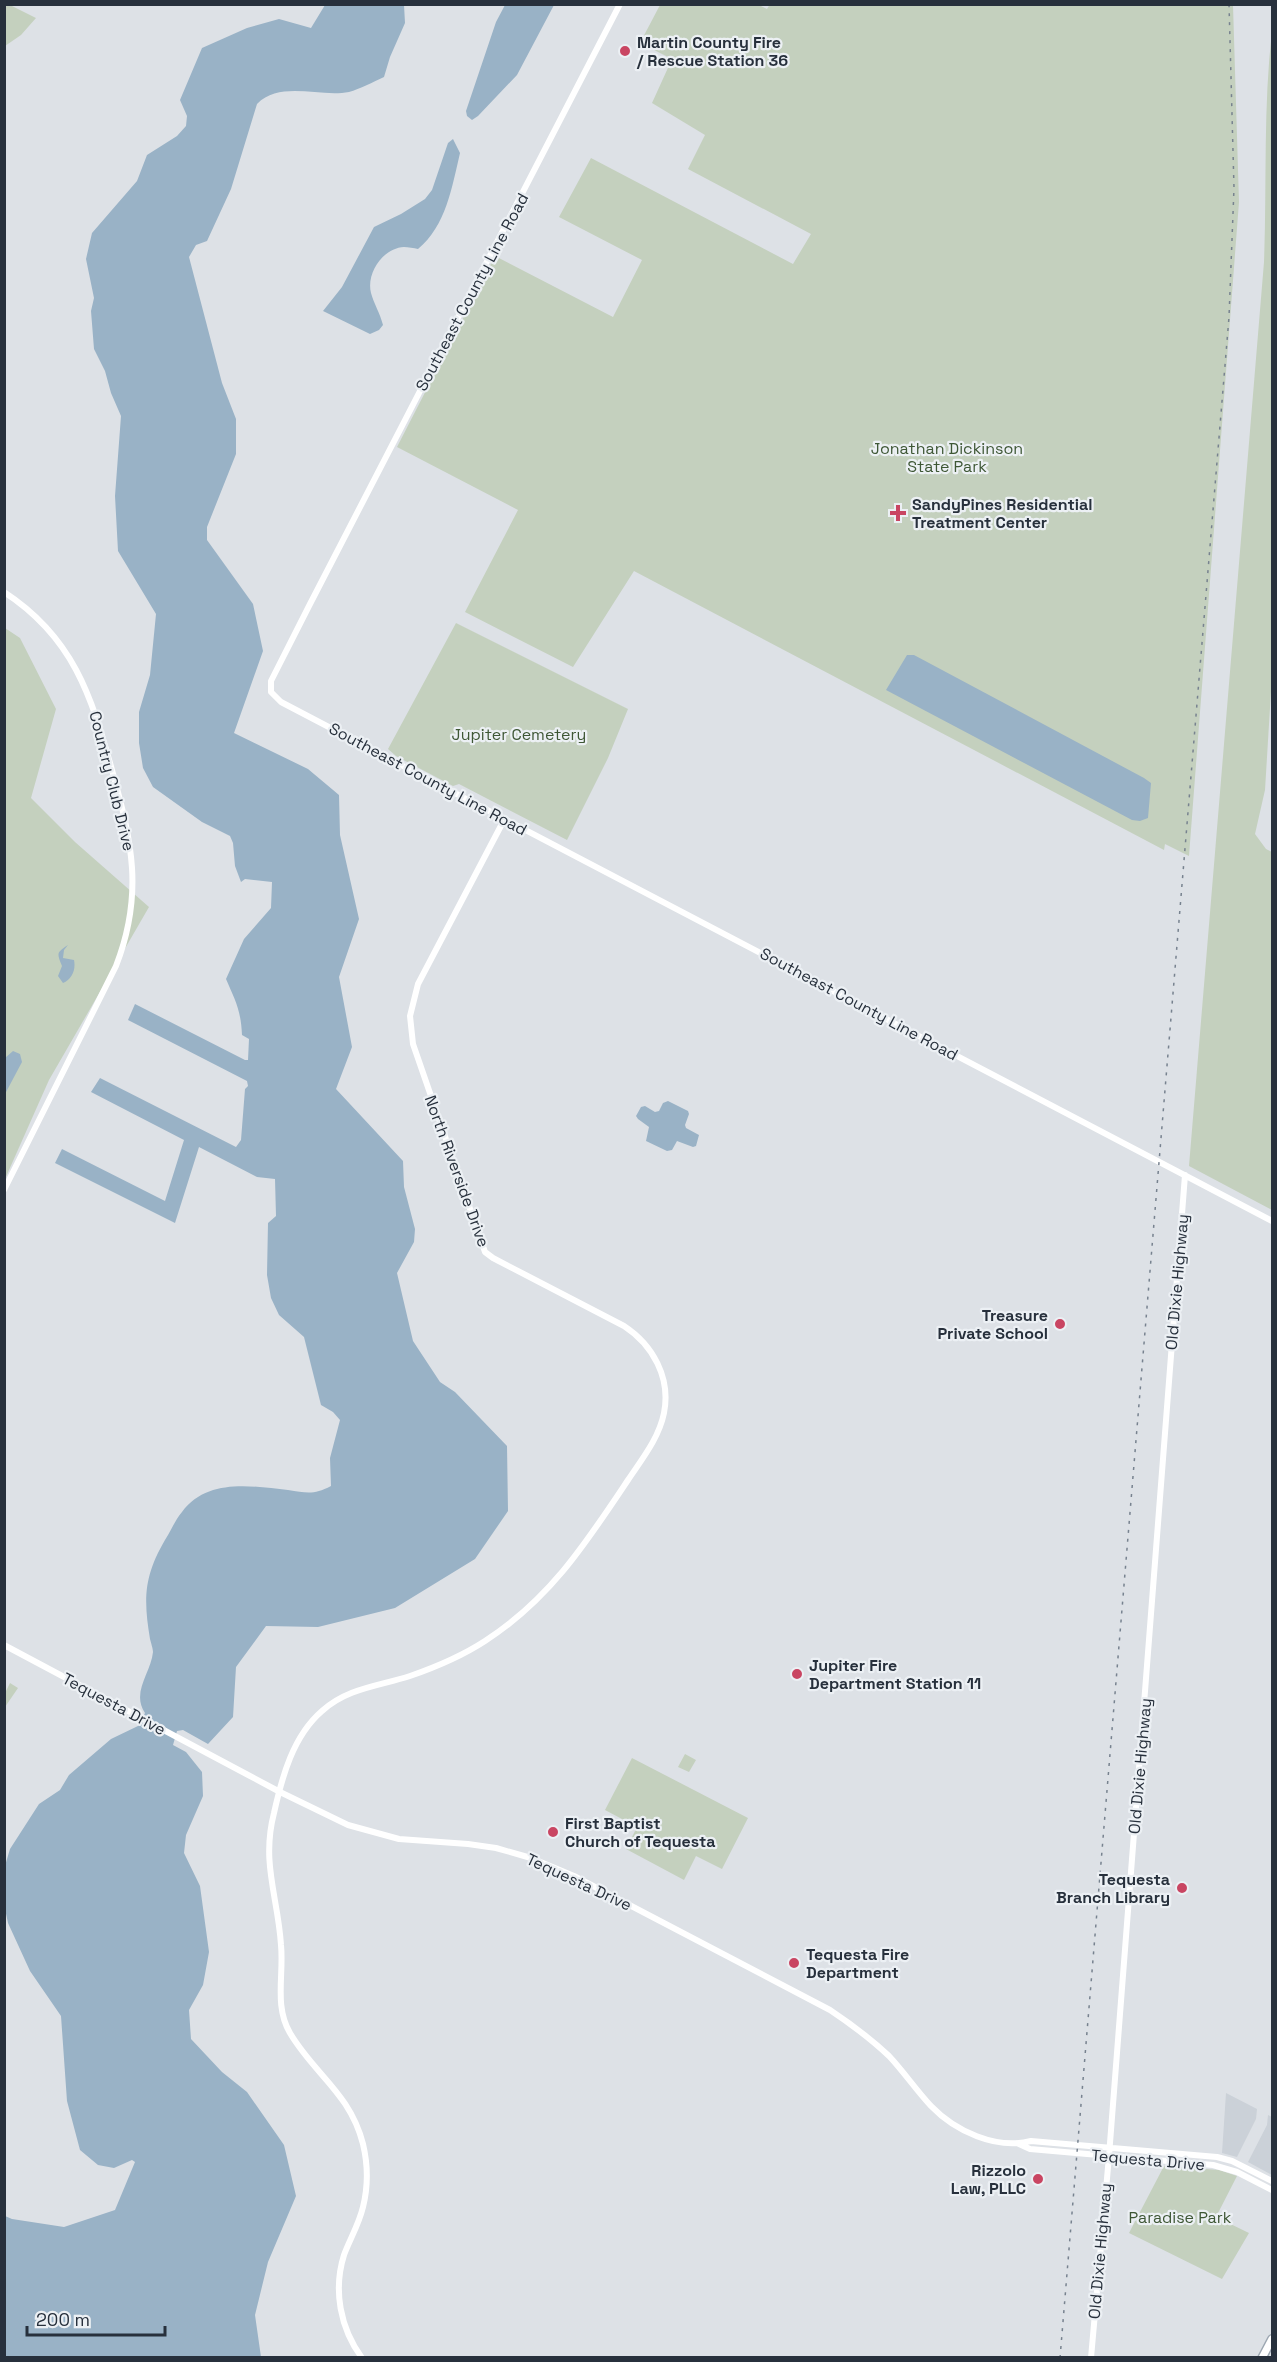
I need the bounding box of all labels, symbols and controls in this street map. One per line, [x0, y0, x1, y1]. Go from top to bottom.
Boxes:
place label: Martin County Fire / Rescue Station 36 [636, 32, 788, 71]
marker: Martin County Fire / Rescue Station 36 [618, 44, 632, 58]
street label: Southeast County Line Road [411, 189, 533, 395]
park label: Jonathan Dickinson State Park [871, 438, 1023, 477]
place label: SandyPines Residential Treatment Center [912, 494, 1092, 533]
marker: SandyPines Residential Treatment Center [889, 504, 907, 522]
street label: Country Club Drive [84, 709, 140, 853]
street label: Southeast County Line Road [325, 718, 531, 840]
park label: Jupiter Cemetery [452, 724, 586, 745]
street label: Southeast County Line Road [756, 943, 962, 1065]
street label: North Riverside Drive [420, 1092, 494, 1250]
street label: Old Dixie Highway [1161, 1213, 1193, 1351]
place label: Treasure Private School [937, 1305, 1048, 1344]
marker: Treasure Private School [1053, 1317, 1067, 1331]
place label: Jupiter Fire Department Station 11 [809, 1655, 981, 1694]
marker: Jupiter Fire Department Station 11 [790, 1667, 804, 1681]
street label: Tequesta Drive [59, 1668, 169, 1740]
street label: Old Dixie Highway [1124, 1697, 1156, 1835]
place label: First Baptist Church of Tequesta [565, 1813, 716, 1852]
marker: First Baptist Church of Tequesta [546, 1825, 560, 1839]
street label: Tequesta Drive [523, 1848, 635, 1916]
place label: Tequesta Branch Library [1056, 1869, 1170, 1908]
marker: Tequesta Branch Library [1175, 1881, 1189, 1895]
place label: Tequesta Fire Department [806, 1944, 909, 1983]
marker: Tequesta Fire Department [787, 1956, 801, 1970]
street label: Tequesta Drive [1090, 2145, 1206, 2175]
place label: Rizzolo Law, PLLC [951, 2160, 1026, 2199]
marker: Rizzolo Law, PLLC [1031, 2172, 1045, 2186]
street label: Old Dixie Highway [1084, 2182, 1116, 2320]
park label: Paradise Park [1129, 2207, 1232, 2228]
scale bar [27, 2299, 165, 2337]
text: 200 m [36, 2308, 90, 2331]

